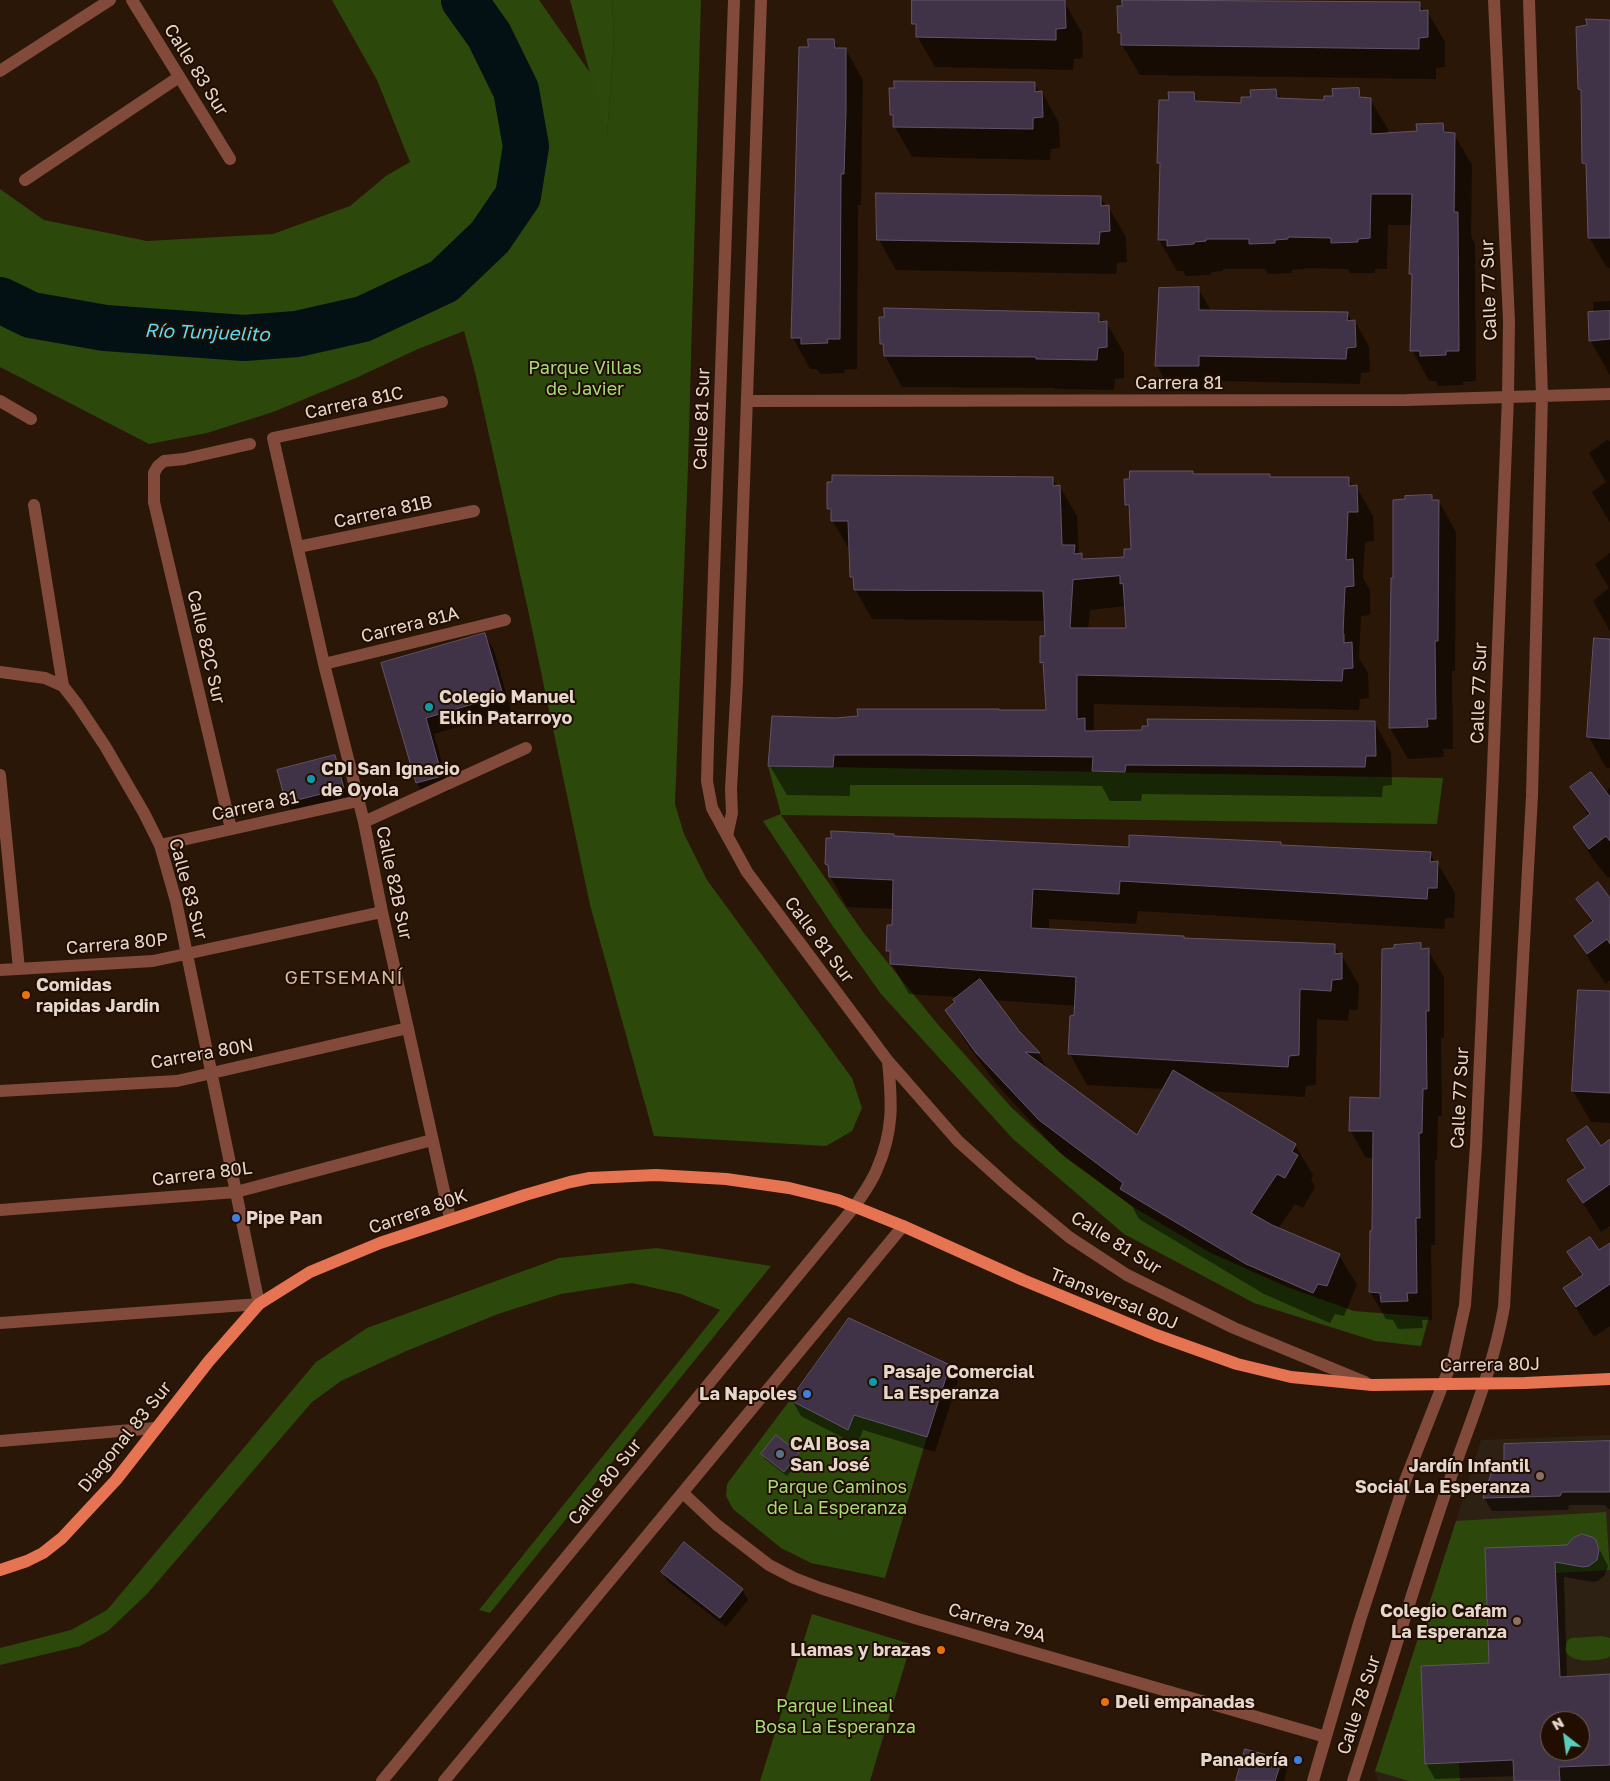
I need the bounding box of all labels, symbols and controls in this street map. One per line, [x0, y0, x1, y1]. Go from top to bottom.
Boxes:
street label: Calle 83 Sur [159, 20, 233, 120]
street label: Calle 77 Sur [1476, 239, 1502, 341]
water label: Río Tunjuelito [144, 319, 270, 347]
park label: Parque Villas de Javier [528, 357, 642, 399]
street label: Calle 81 Sur [689, 367, 715, 471]
street label: Carrera 81 [1135, 372, 1223, 394]
street label: Carrera 81C [303, 382, 405, 424]
street label: Carrera 81B [332, 491, 434, 533]
street label: Calle 82C Sur [182, 588, 230, 706]
street label: Carrera 81A [359, 602, 461, 648]
street label: Calle 77 Sur [1466, 642, 1492, 744]
place label: Colegio Manuel Elkin Patarroyo [439, 686, 575, 729]
marker: Colegio Manuel Elkin Patarroyo [423, 701, 435, 713]
place label: CDI San Ignacio de Oyola [321, 758, 460, 801]
marker: CDI San Ignacio de Oyola [305, 773, 317, 785]
street label: Carrera 81 [210, 786, 300, 826]
street label: Calle 82B Sur [371, 824, 417, 942]
street label: Calle 83 Sur [164, 836, 212, 942]
street label: Calle 81 Sur [780, 893, 858, 987]
street label: Carrera 80P [65, 929, 169, 959]
district label: GETSEMANÍ [283, 967, 405, 989]
place label: Comidas rapidas Jardin [36, 974, 160, 1016]
marker: Comidas rapidas Jardin [20, 989, 32, 1001]
street label: Carrera 80N [149, 1034, 255, 1074]
street label: Calle 77 Sur [1447, 1047, 1473, 1149]
street label: Carrera 80L [151, 1157, 253, 1191]
street label: Carrera 80K [366, 1185, 470, 1239]
place label: Pipe Pan [246, 1207, 322, 1229]
street label: Calle 81 Sur [1067, 1207, 1165, 1279]
marker: Pipe Pan [230, 1212, 242, 1224]
street label: Transversal 80J [1047, 1263, 1181, 1335]
street label: Carrera 80J [1440, 1353, 1540, 1377]
place label: Pasaje Comercial La Esperanza [883, 1361, 1034, 1404]
marker: Pasaje Comercial La Esperanza [867, 1376, 879, 1388]
street label: Diagonal 83 Sur [74, 1377, 176, 1497]
place label: La Napoles [699, 1383, 797, 1405]
marker: La Napoles [801, 1388, 813, 1400]
place label: CAI Bosa San José [790, 1433, 870, 1476]
street label: Calle 80 Sur [564, 1434, 646, 1530]
marker: CAI Bosa San José [774, 1448, 786, 1460]
place label: Jardín Infantil Social La Esperanza [1355, 1455, 1530, 1498]
marker: Jardín Infantil Social La Esperanza [1534, 1470, 1546, 1482]
park label: Parque Caminos de La Esperanza [767, 1476, 907, 1518]
street label: Carrera 79A [946, 1599, 1048, 1647]
place label: Colegio Cafam La Esperanza [1380, 1600, 1507, 1642]
marker: Colegio Cafam La Esperanza [1511, 1615, 1523, 1627]
place label: Llamas y brazas [790, 1639, 931, 1661]
marker: Llamas y brazas [935, 1644, 947, 1656]
street label: Calle 78 Sur [1333, 1653, 1385, 1757]
place label: Deli empanadas [1115, 1691, 1255, 1713]
park label: Parque Lineal Bosa La Esperanza [754, 1695, 916, 1738]
marker: Deli empanadas [1099, 1696, 1111, 1708]
north arrow [1540, 1711, 1590, 1761]
text: N [1549, 1713, 1567, 1733]
place label: Panadería [1200, 1749, 1288, 1771]
marker: Panadería [1292, 1754, 1304, 1766]

